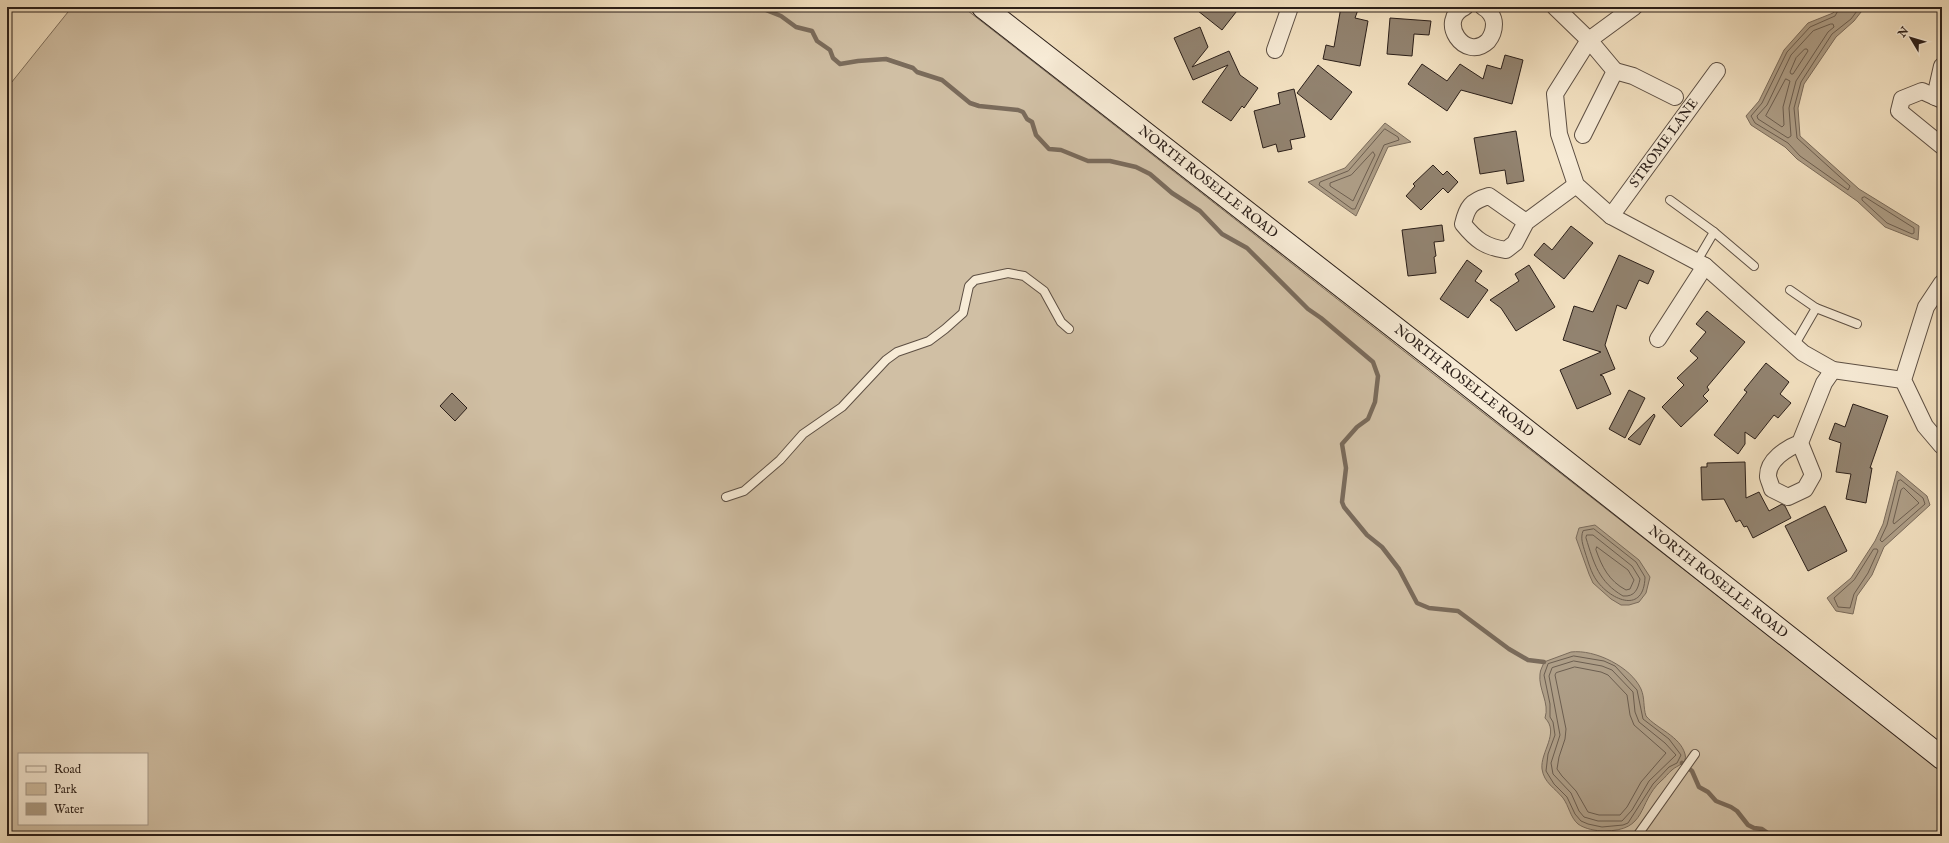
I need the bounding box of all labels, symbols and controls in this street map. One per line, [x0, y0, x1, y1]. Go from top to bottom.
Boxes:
north arrow [1891, 18, 1931, 58]
text: N [1895, 24, 1913, 41]
street label: STROME LANE [1625, 94, 1703, 191]
street label: NORTH ROSELLE ROAD [1134, 122, 1282, 242]
street label: NORTH ROSELLE ROAD [1390, 321, 1538, 441]
street label: NORTH ROSELLE ROAD [1644, 522, 1792, 642]
legend [18, 753, 148, 825]
text: Road [54, 762, 82, 777]
text: Park [54, 782, 77, 797]
text: Water [54, 802, 85, 817]

